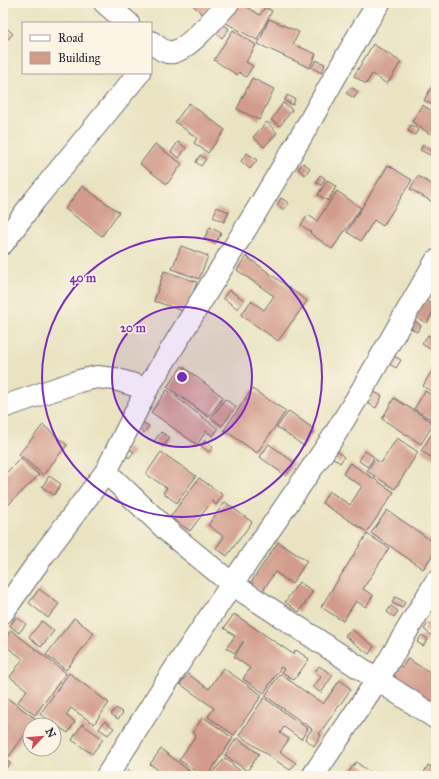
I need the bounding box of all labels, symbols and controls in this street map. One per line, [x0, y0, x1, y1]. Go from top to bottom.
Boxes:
legend [22, 22, 152, 74]
text: Road [58, 31, 84, 45]
text: Building [58, 51, 101, 66]
text: 40 m [70, 271, 97, 286]
text: 20 m [120, 321, 147, 335]
centre of rings [175, 370, 189, 384]
north arrow [22, 717, 62, 757]
text: N [43, 726, 59, 740]

